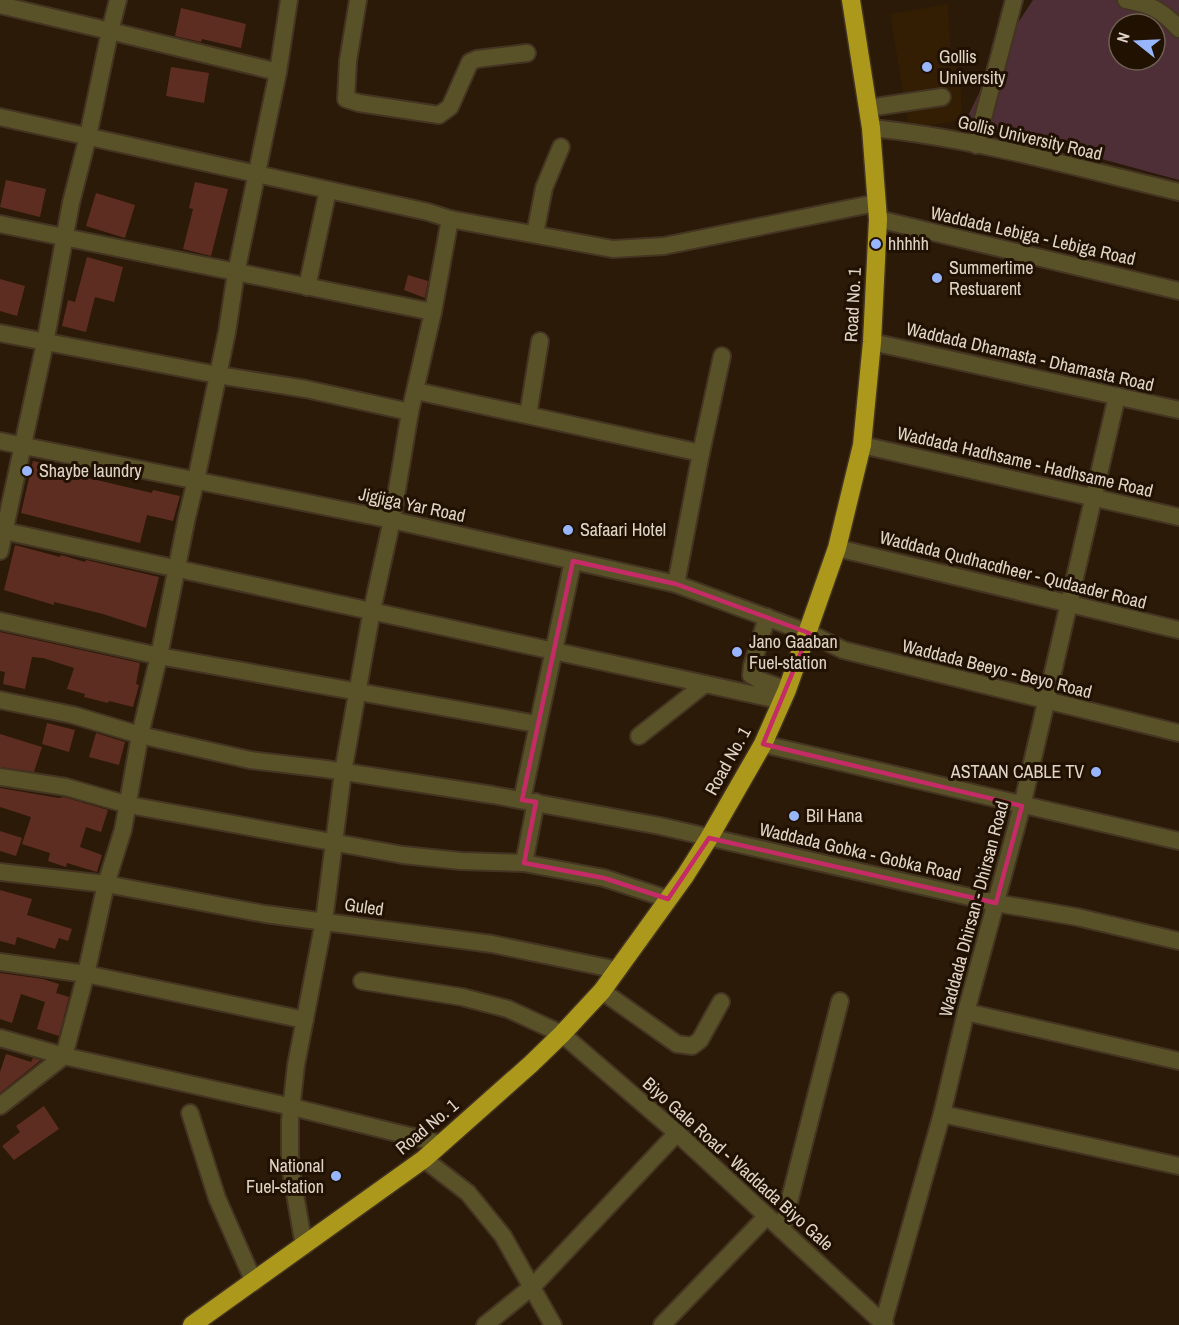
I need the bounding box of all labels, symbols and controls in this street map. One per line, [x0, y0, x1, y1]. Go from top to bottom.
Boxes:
north arrow [1107, 12, 1167, 72]
text: N [1111, 29, 1135, 45]
place label: Gollis University [939, 44, 1006, 90]
marker: Gollis University [920, 60, 934, 74]
street label: Gollis University Road [955, 109, 1105, 166]
street label: Waddada Lebiga - Lebiga Road [928, 200, 1138, 271]
place label: hhhhh [888, 231, 929, 256]
marker: hhhhh [869, 237, 883, 251]
place label: Summertime Restuarent [949, 255, 1033, 301]
street label: Road No. 1 [838, 266, 867, 343]
marker: Summertime Restuarent [930, 271, 944, 285]
street label: Waddada Dhamasta - Dhamasta Road [904, 316, 1157, 397]
street label: Waddada Hadhsame - Hadhsame Road [895, 420, 1156, 503]
place label: Shaybe laundry [39, 458, 142, 483]
marker: Shaybe laundry [20, 464, 34, 478]
street label: Jigjiga Yar Road [356, 481, 468, 528]
place label: Safaari Hotel [580, 517, 666, 542]
marker: Safaari Hotel [561, 523, 575, 537]
street label: Waddada Qudhacdheer - Qudaader Road [877, 524, 1149, 615]
place label: Jano Gaaban Fuel-station [749, 629, 838, 675]
street label: Waddada Beeyo - Beyo Road [900, 633, 1095, 704]
marker: Jano Gaaban Fuel-station [730, 645, 744, 659]
street label: Road No. 1 [699, 721, 757, 799]
place label: ASTAAN CABLE TV [950, 759, 1084, 784]
marker: ASTAAN CABLE TV [1089, 765, 1103, 779]
street label: Waddada Dhirsan - Dhirsan Road [933, 798, 1014, 1020]
place label: Bil Hana [806, 803, 863, 828]
marker: Bil Hana [787, 809, 801, 823]
street label: Waddada Gobka - Gobka Road [757, 816, 963, 887]
street label: Guled [343, 891, 385, 922]
street label: Biyo Gale Road - Waddada Biyo Gale [637, 1071, 839, 1256]
street label: Road No. 1 [390, 1093, 464, 1160]
place label: National Fuel-station [246, 1153, 324, 1199]
marker: National Fuel-station [329, 1169, 343, 1183]

